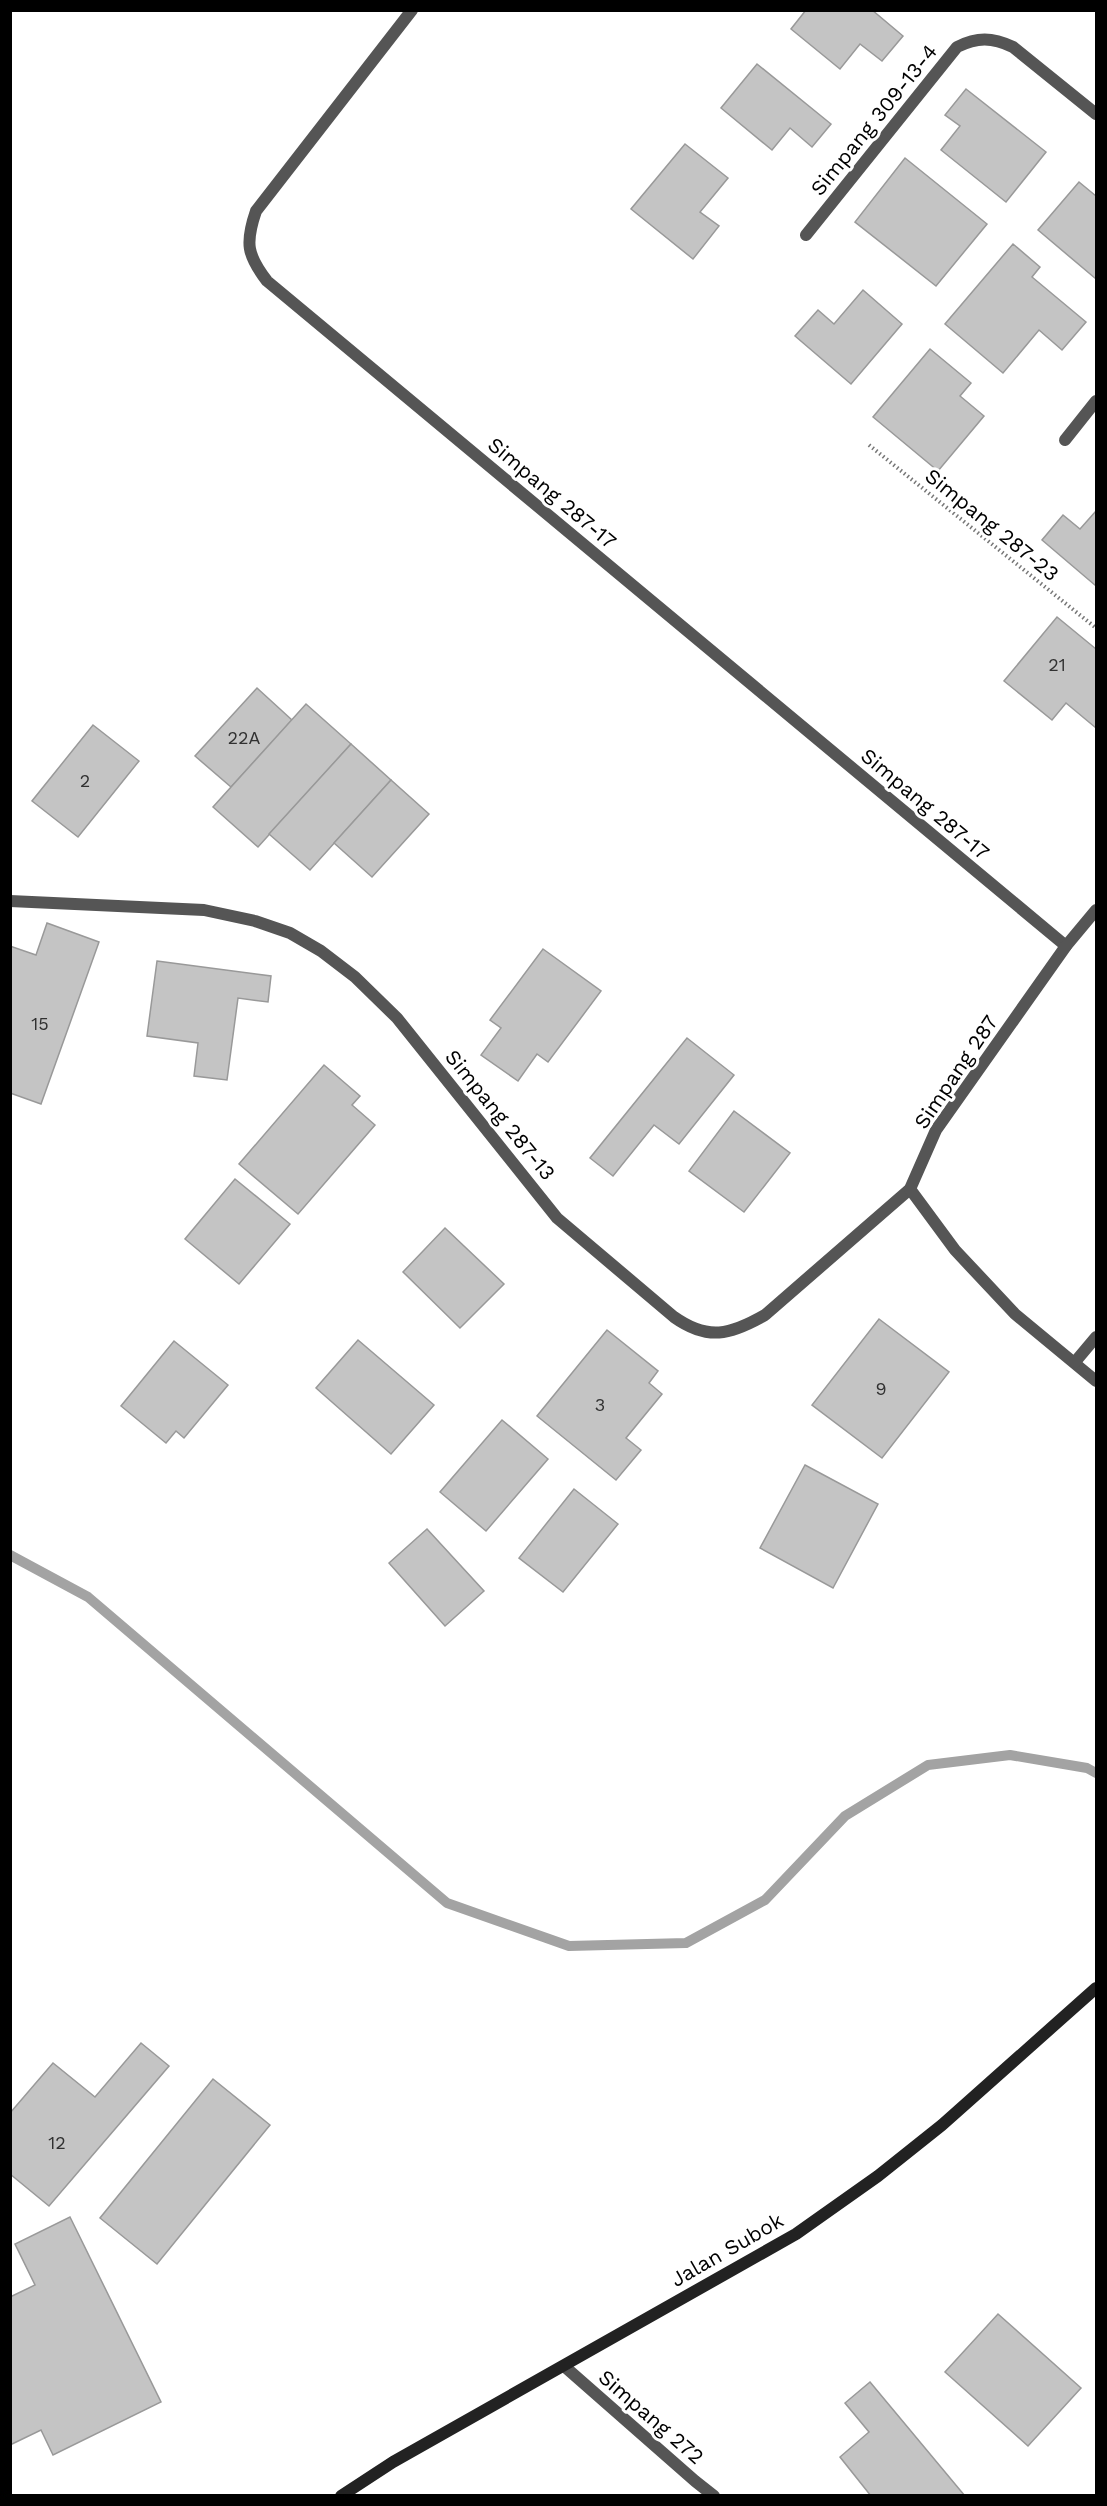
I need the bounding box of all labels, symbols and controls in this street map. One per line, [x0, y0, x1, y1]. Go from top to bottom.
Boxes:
street label: Simpang 309-13-4 [805, 39, 942, 200]
street label: Simpang 287-17 [483, 432, 622, 554]
street label: Simpang 287-23 [920, 463, 1064, 586]
house number: 21 [1048, 654, 1066, 675]
house number: 22A [228, 727, 261, 748]
street label: Simpang 287-17 [856, 743, 995, 865]
house number: 2 [80, 770, 90, 791]
street label: Simpang 287 [908, 1010, 1003, 1133]
house number: 15 [31, 1013, 49, 1034]
street label: Simpang 287-13 [440, 1044, 561, 1185]
house number: 9 [875, 1378, 887, 1399]
house number: 3 [595, 1394, 605, 1415]
house number: 12 [48, 2132, 66, 2153]
street label: Jalan Subok [666, 2207, 788, 2292]
street label: Simpang 272 [594, 2364, 709, 2469]

